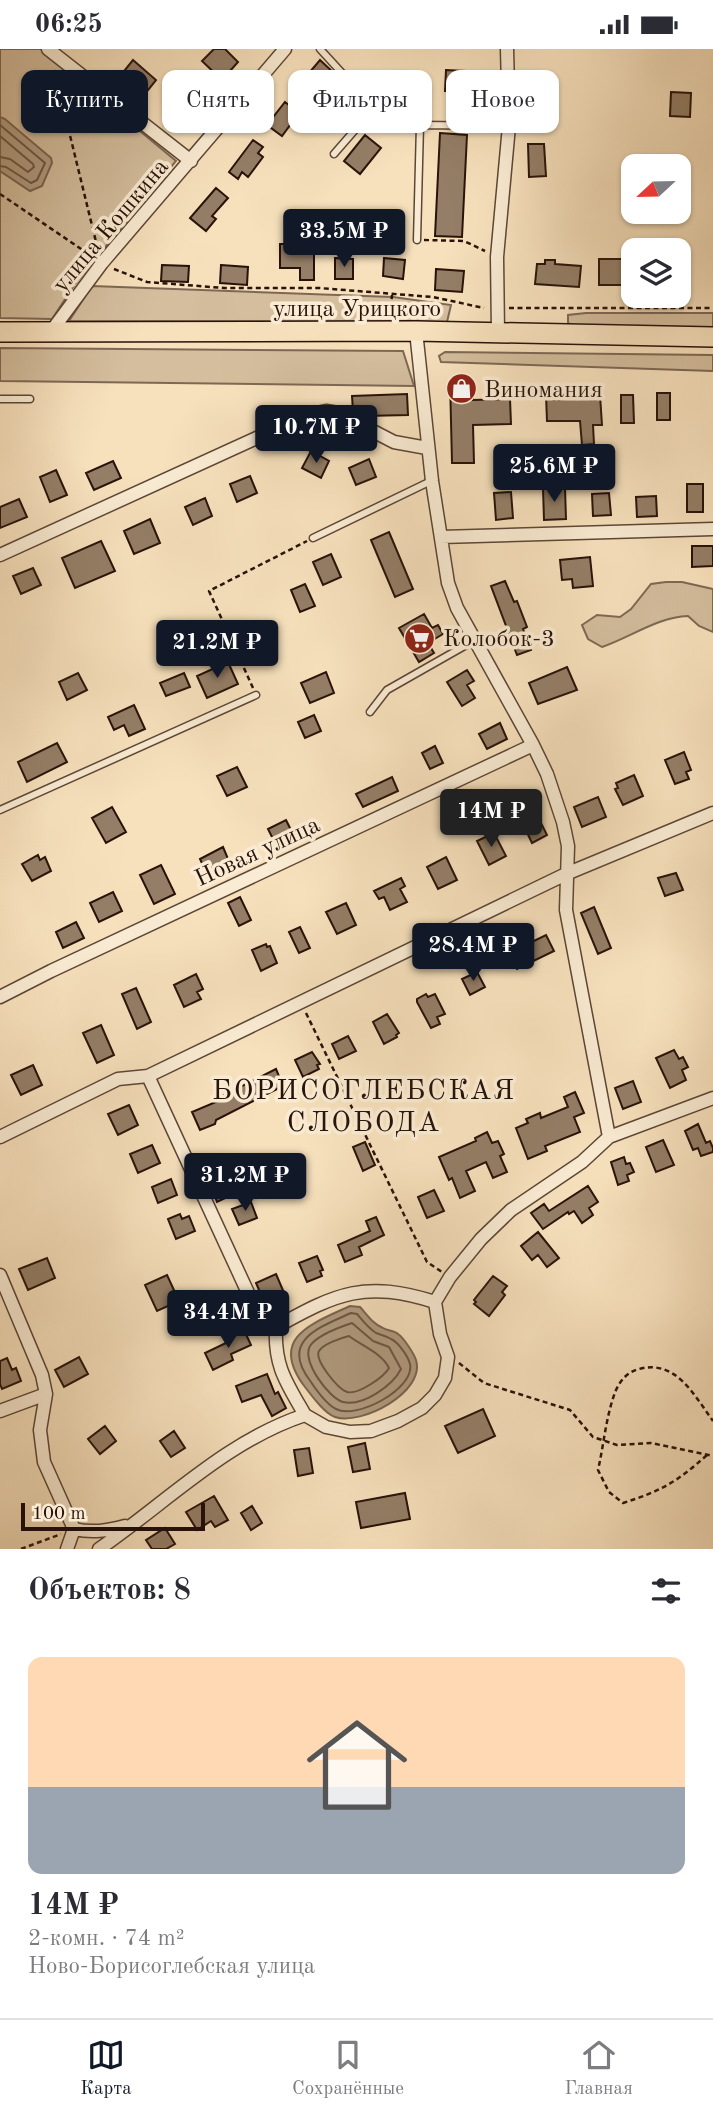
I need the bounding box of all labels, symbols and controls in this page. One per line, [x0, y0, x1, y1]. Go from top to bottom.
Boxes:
text: 06:25 [35, 12, 103, 38]
chip: Купить [21, 70, 148, 133]
chip: Снять [162, 70, 274, 133]
chip: Фильтры [288, 70, 432, 133]
chip: Новое [446, 70, 559, 133]
north arrow [621, 154, 691, 224]
map controls [621, 154, 691, 308]
street label: улица Кошкина [49, 155, 174, 297]
pin: 33.5M ₽ [279, 209, 409, 269]
text: 33.5M ₽ [299, 220, 389, 243]
button: layers [621, 238, 691, 308]
street label: улица Урицкого [273, 298, 441, 322]
shop icon: Виномания [444, 372, 478, 406]
place label: Виномания [484, 379, 603, 403]
pin: 10.7M ₽ [251, 405, 381, 465]
text: 10.7M ₽ [271, 416, 361, 439]
pin: 25.6M ₽ [489, 445, 619, 504]
text: 25.6M ₽ [509, 455, 599, 478]
pin: 21.2M ₽ [152, 621, 282, 680]
supermarket icon: Колобок-3 [403, 621, 437, 655]
place label: Колобок-3 [443, 628, 555, 652]
text: 21.2M ₽ [172, 631, 262, 654]
pin: 14M ₽ [442, 789, 540, 849]
text: 14M ₽ [456, 800, 526, 823]
street label: Новая улица [192, 813, 324, 892]
pin: 28.4M ₽ [408, 923, 538, 983]
text: 28.4M ₽ [428, 934, 518, 957]
district label: БОРИСОГЛЕБСКАЯ СЛОБОДА [212, 1078, 516, 1138]
pin: 31.2M ₽ [180, 1153, 310, 1213]
text: 31.2M ₽ [200, 1164, 290, 1187]
pin: 34.4M ₽ [163, 1291, 293, 1350]
text: 34.4M ₽ [183, 1301, 273, 1324]
scale bar [21, 1500, 205, 1532]
text: 100 m [32, 1505, 85, 1524]
icon: filters [647, 1572, 685, 1610]
text: Объектов: 8 [28, 1576, 191, 1606]
icon: home [294, 1702, 420, 1828]
text: 14M ₽ [28, 1891, 119, 1921]
text: 2-комн. · 74 m² [28, 1927, 185, 1950]
text: Ново-Борисоглебская улица [28, 1955, 315, 1978]
tab: Карта [80, 2036, 132, 2101]
tab: Сохранённые [292, 2036, 404, 2101]
tab: Главная [565, 2036, 633, 2101]

